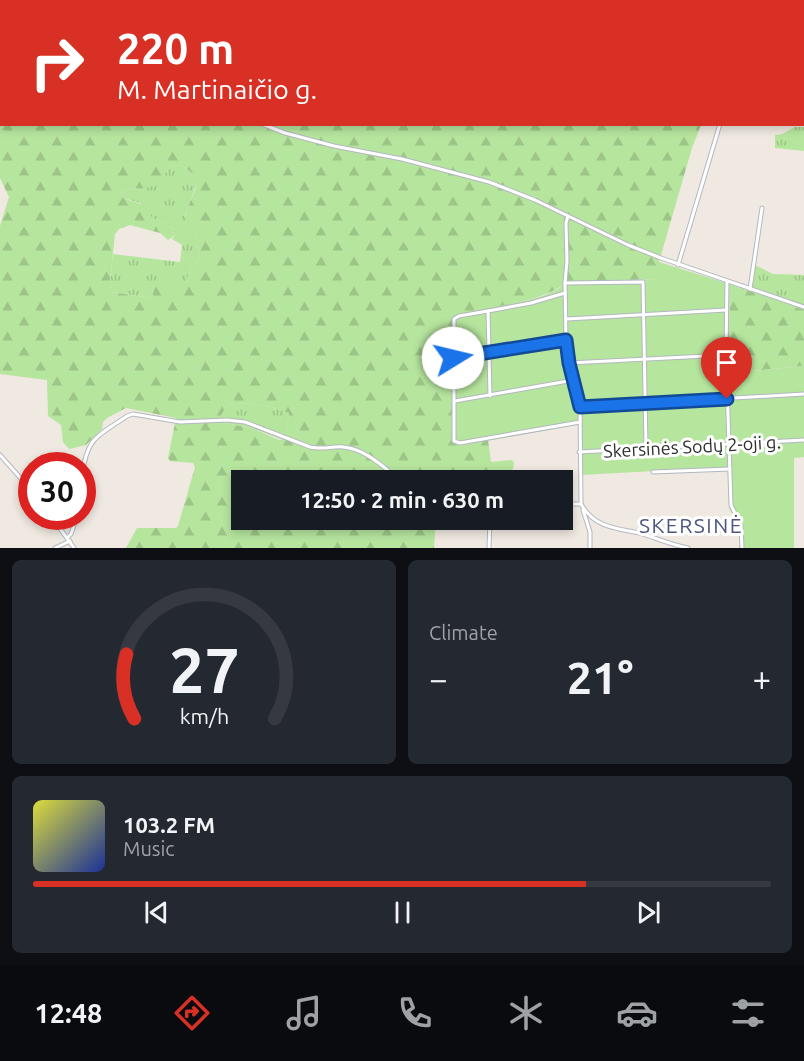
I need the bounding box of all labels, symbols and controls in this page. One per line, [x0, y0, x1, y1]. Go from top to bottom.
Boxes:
icon: right [18, 24, 96, 102]
text: 220 m [117, 25, 234, 72]
text: M. Martinaičio g. [117, 74, 317, 104]
position arrow [421, 326, 485, 390]
pin [701, 337, 752, 399]
icon: arrive [710, 346, 743, 379]
street label: Skersinės Sodų 2-oji g. [603, 431, 781, 461]
speed limit sign: 30 [18, 452, 96, 530]
text: 12:50 · 2 min · 630 m [300, 487, 504, 512]
district label: SKERSINĖ [639, 513, 743, 537]
text: Climate [429, 621, 498, 644]
text: 27 [169, 635, 239, 705]
text: 21° [567, 652, 633, 703]
text: − [429, 660, 448, 697]
text: + [752, 660, 771, 697]
text: km/h [179, 704, 229, 728]
text: 103.2 FM [123, 812, 215, 837]
text: Music [123, 837, 175, 860]
icon: previous [140, 896, 173, 929]
icon: pause [386, 896, 419, 929]
icon: next [632, 896, 665, 929]
icon: directions [171, 992, 213, 1034]
icon: music [283, 992, 325, 1034]
icon: phone [394, 992, 436, 1034]
icon: climate [505, 992, 547, 1034]
icon: car [616, 992, 658, 1034]
icon: filters [727, 992, 769, 1034]
text: 12:48 [35, 998, 102, 1028]

